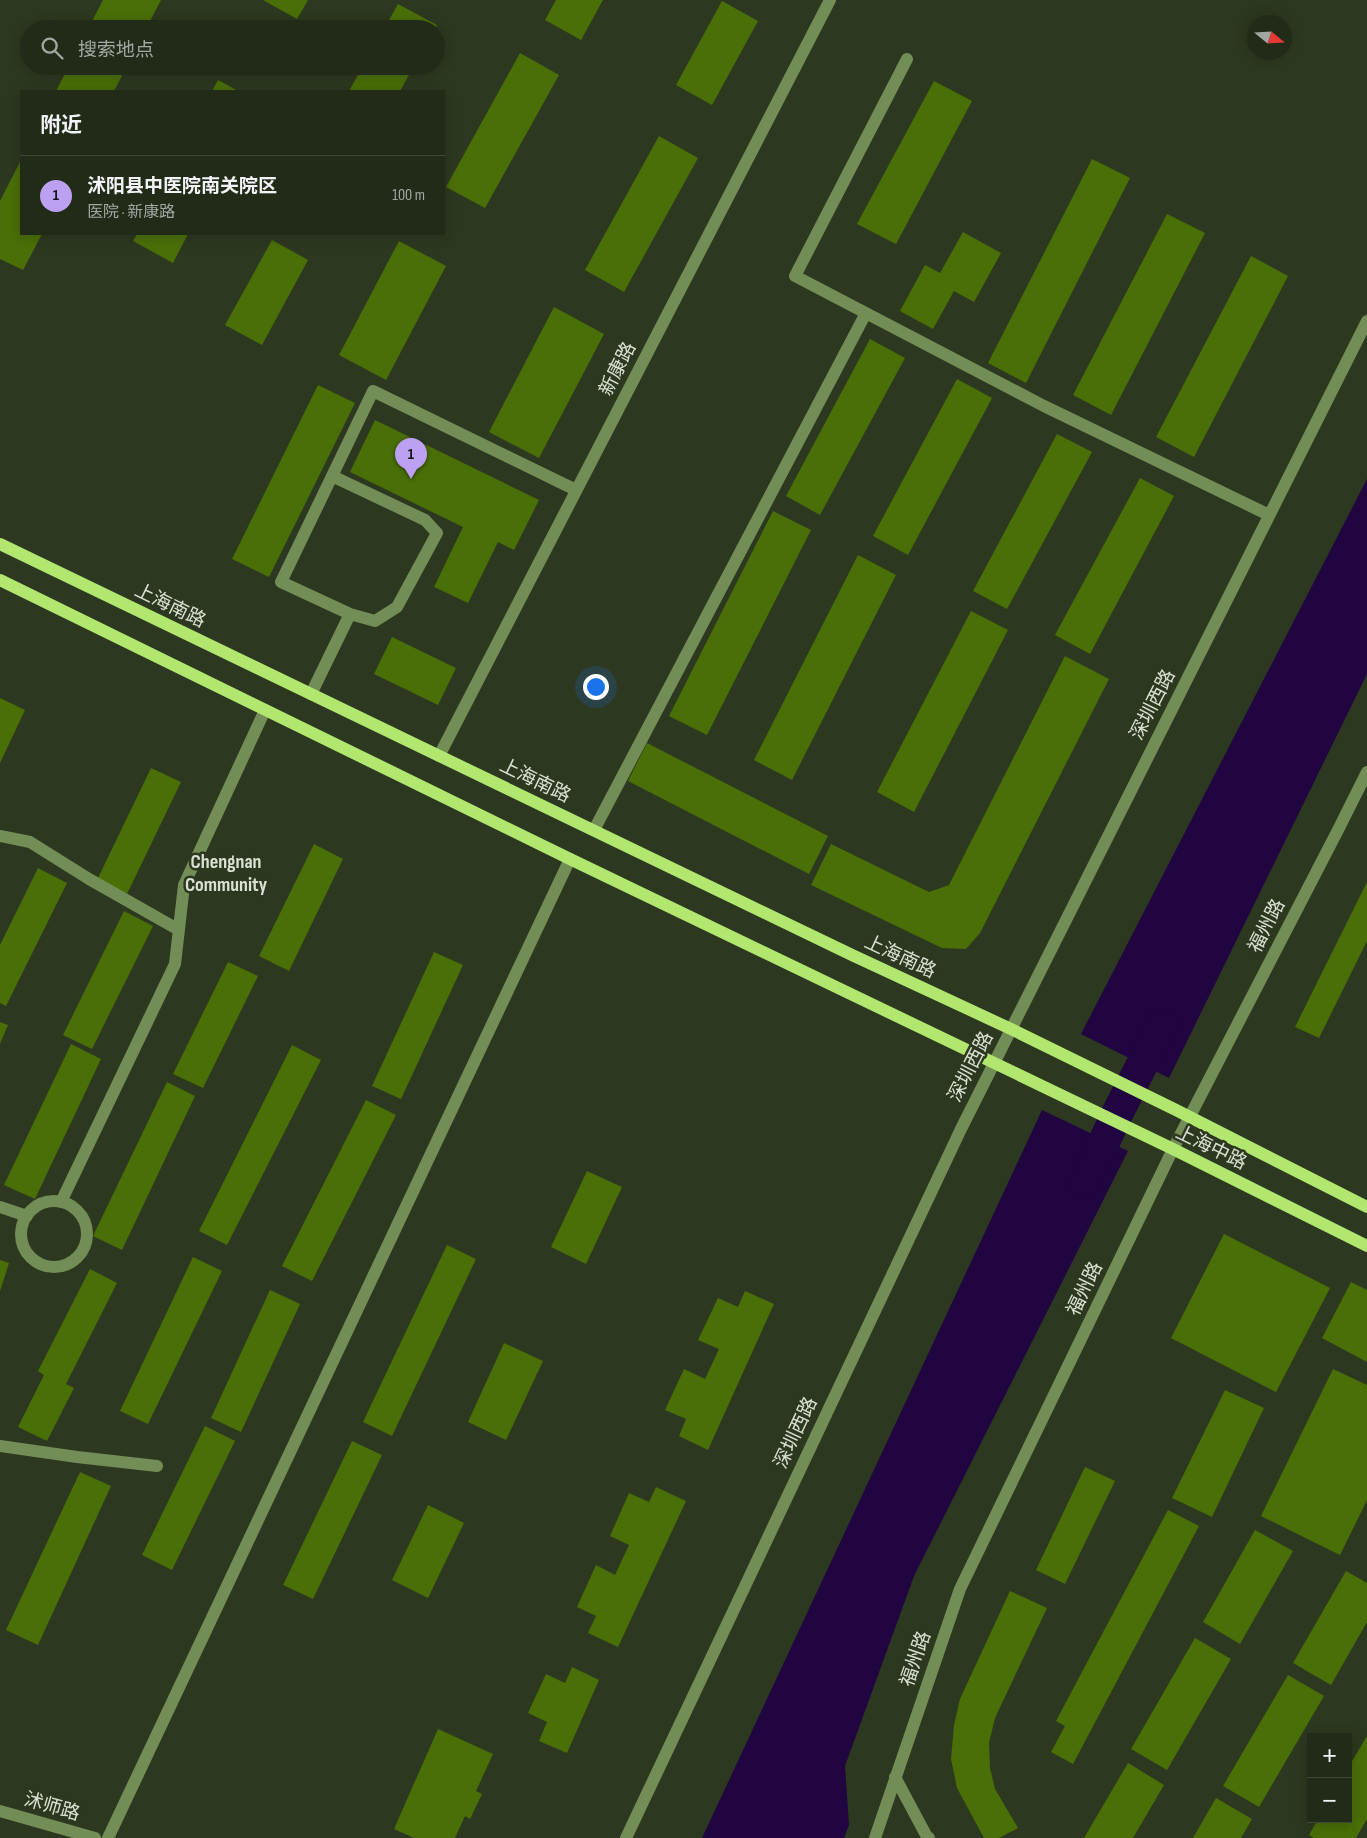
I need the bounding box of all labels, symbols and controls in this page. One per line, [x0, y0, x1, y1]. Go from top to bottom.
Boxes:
north arrow [1247, 15, 1292, 60]
search box [20, 20, 445, 75]
icon: search [38, 34, 66, 62]
text: 搜索地点 [78, 39, 154, 62]
text: 附近 [40, 113, 82, 138]
text: 沭阳县中医院南关院区 [87, 175, 277, 198]
text: 1 [53, 186, 59, 205]
text: 100 m [392, 186, 425, 205]
text: 医院 · 新康路 [87, 203, 175, 222]
street label: 新康路 [595, 338, 641, 400]
pin: 1 [395, 438, 427, 479]
street label: 上海南路 [131, 579, 209, 633]
street label: 深圳西路 [1125, 666, 1181, 744]
your location [583, 674, 609, 700]
street label: 上海南路 [496, 754, 574, 808]
district label: Chengnan Community [185, 850, 268, 897]
street label: 福州路 [1244, 895, 1290, 957]
street label: 上海南路 [861, 931, 939, 983]
street label: 深圳西路 [943, 1028, 999, 1106]
street label: 上海中路 [1172, 1121, 1250, 1175]
street label: 福州路 [1062, 1258, 1108, 1320]
street label: 深圳西路 [770, 1394, 822, 1472]
street label: 福州路 [896, 1628, 936, 1690]
map controls [1307, 1733, 1352, 1823]
button: + [1307, 1733, 1352, 1778]
button: − [1307, 1778, 1352, 1823]
street label: 沭师路 [21, 1788, 83, 1826]

